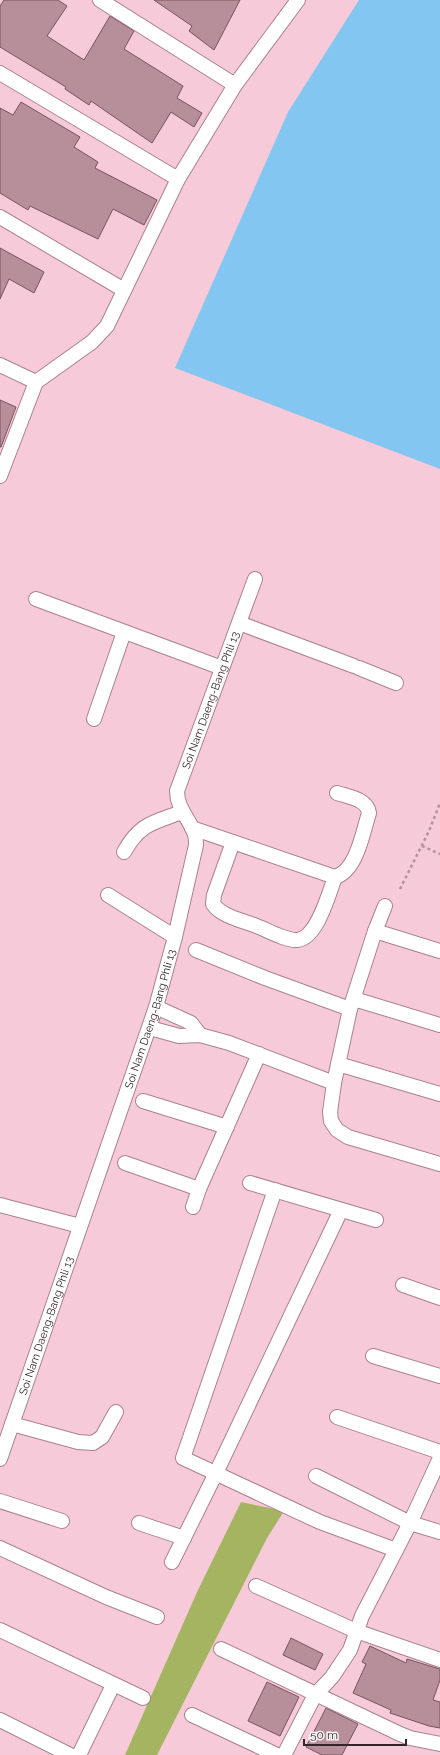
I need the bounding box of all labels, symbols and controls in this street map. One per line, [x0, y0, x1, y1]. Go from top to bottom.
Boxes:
street label: Soi Nam Daeng-Bang Phli 13 [179, 630, 242, 771]
street label: Soi Nam Daeng-Bang Phli 13 [122, 948, 178, 1090]
street label: Soi Nam Daeng-Bang Phli 13 [16, 1255, 76, 1397]
scale bar [304, 1721, 406, 1747]
text: 50 m [310, 1728, 338, 1742]

